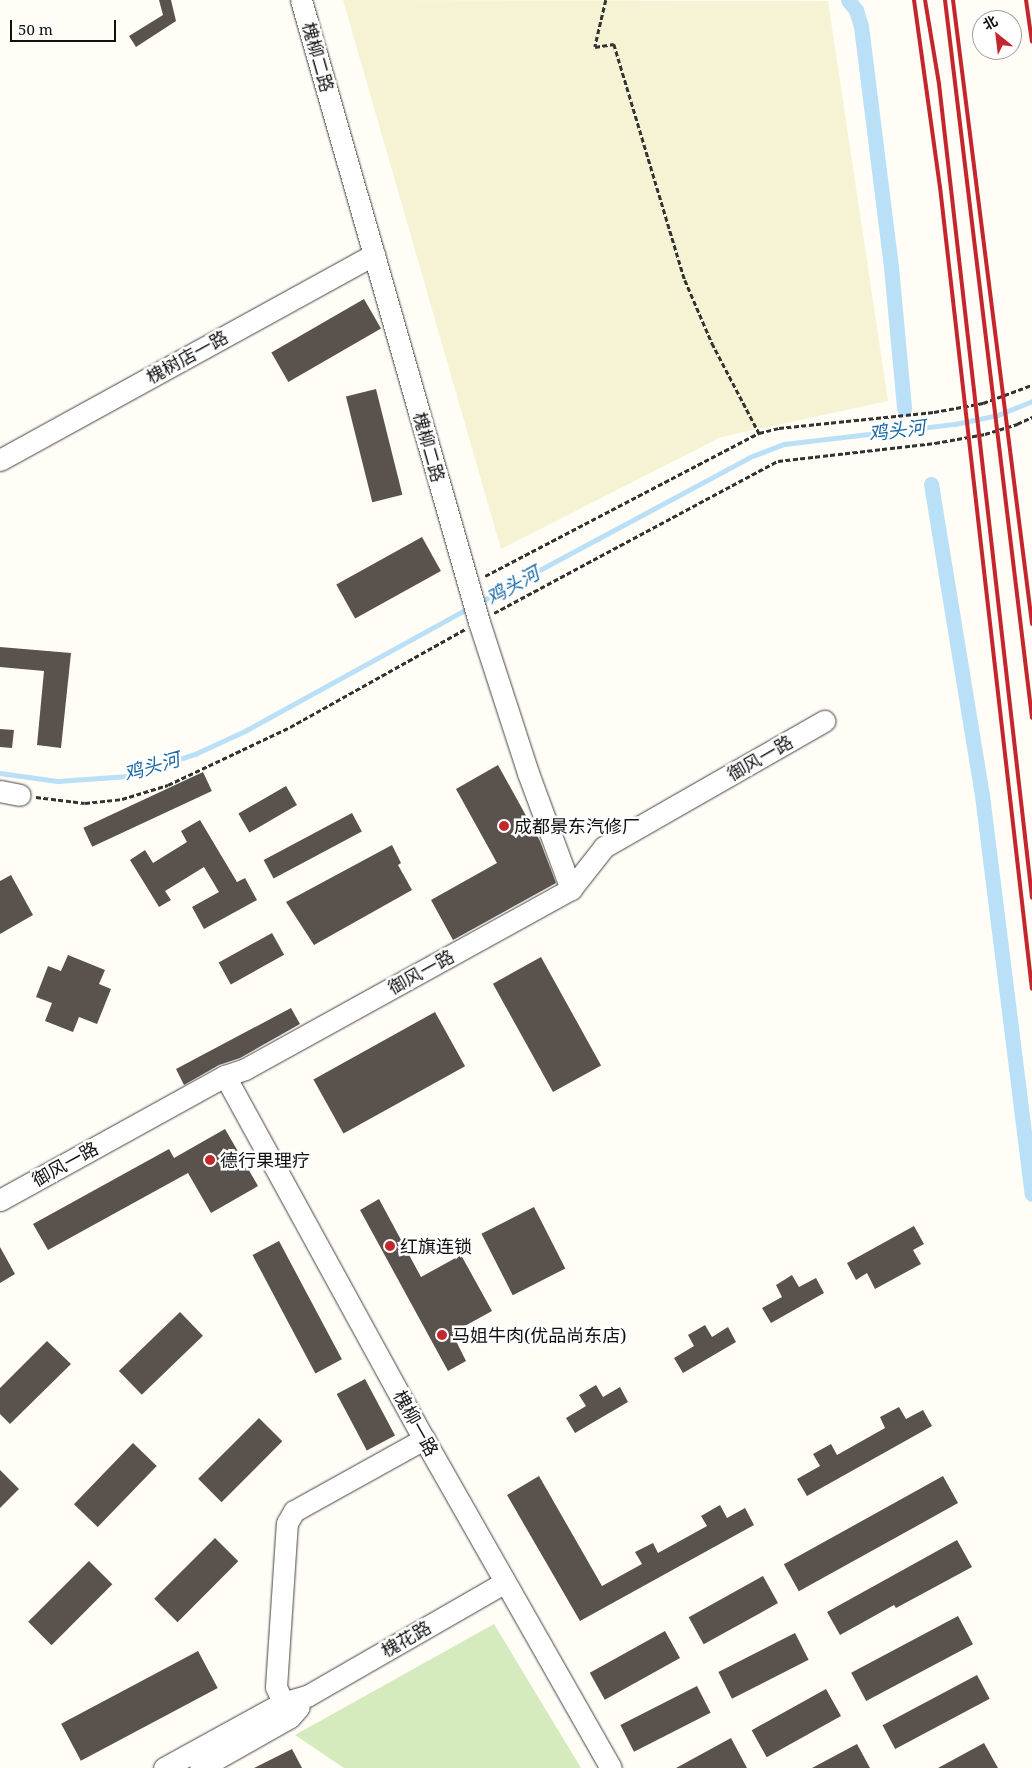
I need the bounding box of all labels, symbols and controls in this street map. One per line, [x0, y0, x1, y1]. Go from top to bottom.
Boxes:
scale bar [12, 10, 119, 42]
north arrow [972, 10, 1022, 60]
text: 北 [979, 11, 1001, 34]
text: 50 m [18, 19, 53, 39]
street label: 槐柳二路 [298, 19, 338, 95]
street label: 槐树店一路 [142, 326, 232, 388]
street label: 槐柳二路 [409, 409, 449, 485]
water label: 鸡头河 [867, 416, 927, 446]
water label: 鸡头河 [483, 562, 543, 610]
street label: 御风一路 [723, 731, 797, 785]
water label: 鸡头河 [121, 748, 183, 786]
place label: 成都景东汽修厂 [514, 815, 640, 837]
marker: 成都景东汽修厂 [498, 820, 510, 832]
street label: 御风一路 [384, 945, 458, 999]
street label: 御风一路 [28, 1137, 102, 1191]
place label: 德行果理疗 [220, 1149, 310, 1171]
marker: 德行果理疗 [204, 1154, 216, 1166]
place label: 红旗连锁 [400, 1235, 472, 1257]
marker: 红旗连锁 [384, 1240, 396, 1252]
place label: 马姐牛肉(优品尚东店) [452, 1324, 626, 1346]
marker: 马姐牛肉(优品尚东店) [436, 1329, 448, 1341]
street label: 槐柳一路 [389, 1386, 443, 1460]
street label: 槐花路 [377, 1616, 435, 1662]

